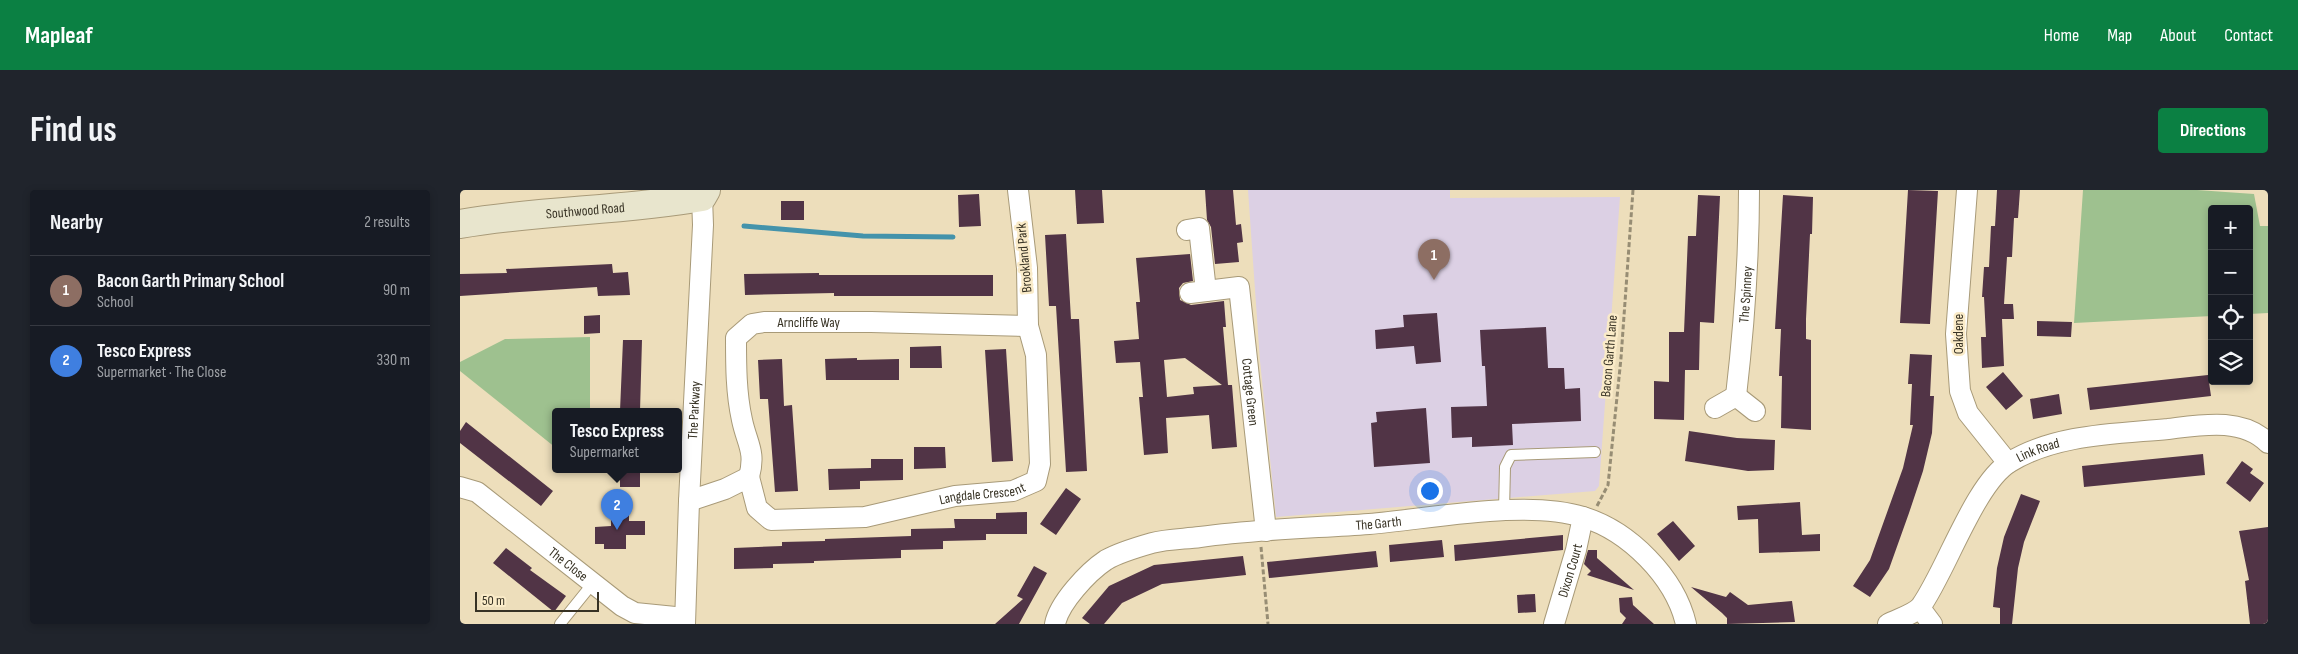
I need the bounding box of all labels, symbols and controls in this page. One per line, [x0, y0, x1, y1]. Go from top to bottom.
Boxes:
text: Mapleaf [25, 21, 93, 50]
text: Home [2044, 25, 2079, 46]
text: Map [2107, 25, 2132, 46]
text: About [2160, 25, 2196, 46]
text: Contact [2224, 25, 2273, 46]
button: Directions [2158, 108, 2268, 153]
text: Find us [30, 109, 117, 152]
street label: Southwood Road [545, 198, 625, 222]
map controls [2208, 205, 2253, 385]
button: + [2208, 205, 2253, 250]
text: Nearby [50, 210, 103, 235]
text: 2 results [364, 213, 410, 232]
street label: Brookland Park [1012, 222, 1035, 293]
pin: 1 [1418, 239, 1450, 280]
button: − [2208, 250, 2253, 295]
street label: The Spinney [1735, 265, 1756, 323]
text: Bacon Garth Primary School [97, 270, 284, 293]
text: 1 [63, 281, 69, 300]
text: 90 m [383, 281, 410, 300]
text: School [97, 293, 133, 312]
button: locate [2208, 295, 2253, 340]
street label: Arncliffe Way [776, 314, 841, 331]
street label: Bacon Garth Lane [1597, 314, 1621, 398]
street label: Oakdene [1950, 314, 1967, 354]
text: Tesco Express [97, 340, 191, 363]
button: layers [2208, 340, 2253, 385]
text: 2 [62, 351, 70, 370]
text: 330 m [377, 351, 410, 370]
street label: Cottage Green [1238, 357, 1263, 427]
text: Supermarket · The Close [97, 363, 226, 382]
street label: The Parkway [684, 380, 704, 440]
popup [552, 408, 682, 473]
text: Tesco Express [570, 420, 664, 443]
street label: Link Road [2013, 434, 2061, 466]
text: Supermarket [570, 443, 639, 462]
street label: Langdale Crescent [937, 478, 1028, 508]
your location [1417, 478, 1443, 504]
pin: 2 [601, 489, 633, 530]
street label: The Garth [1355, 512, 1402, 533]
street label: Dixon Court [1554, 542, 1586, 599]
street label: The Close [545, 543, 591, 585]
scale bar [475, 589, 599, 612]
text: 50 m [482, 592, 505, 609]

